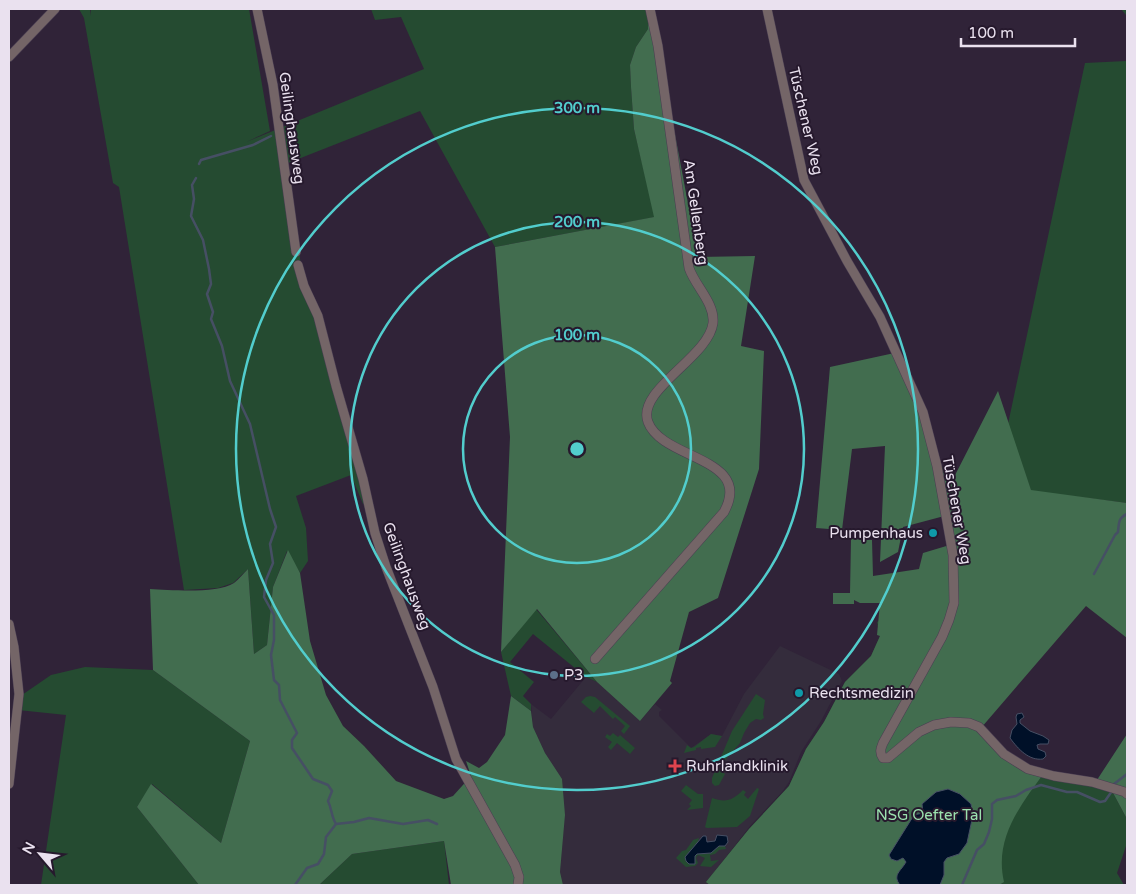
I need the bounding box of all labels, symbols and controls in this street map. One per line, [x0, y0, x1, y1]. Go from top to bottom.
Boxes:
scale bar [961, 15, 1075, 47]
text: 100 m [968, 24, 1014, 42]
street label: Tüschener Weg [785, 65, 827, 177]
street label: Geilinghausweg [275, 71, 309, 185]
text: 300 m [554, 99, 600, 117]
street label: Am Gellenberg [680, 158, 712, 266]
text: 200 m [554, 213, 600, 231]
text: 100 m [554, 326, 600, 344]
centre of rings [568, 440, 586, 458]
street label: Tüschener Weg [939, 454, 975, 566]
street label: Geilinghausweg [379, 520, 435, 632]
place label: Pumpenhaus [829, 524, 923, 542]
marker: Pumpenhaus [927, 527, 939, 539]
place label: P3 [564, 666, 584, 684]
marker: P3 [548, 669, 560, 681]
place label: Rechtsmedizin [809, 684, 914, 702]
marker: Rechtsmedizin [793, 687, 805, 699]
place label: Ruhrlandklinik [686, 757, 788, 775]
marker: Ruhrlandklinik [668, 759, 682, 773]
park label: NSG Oefter Tal [876, 806, 982, 824]
north arrow [15, 829, 65, 879]
text: N [19, 839, 39, 857]

